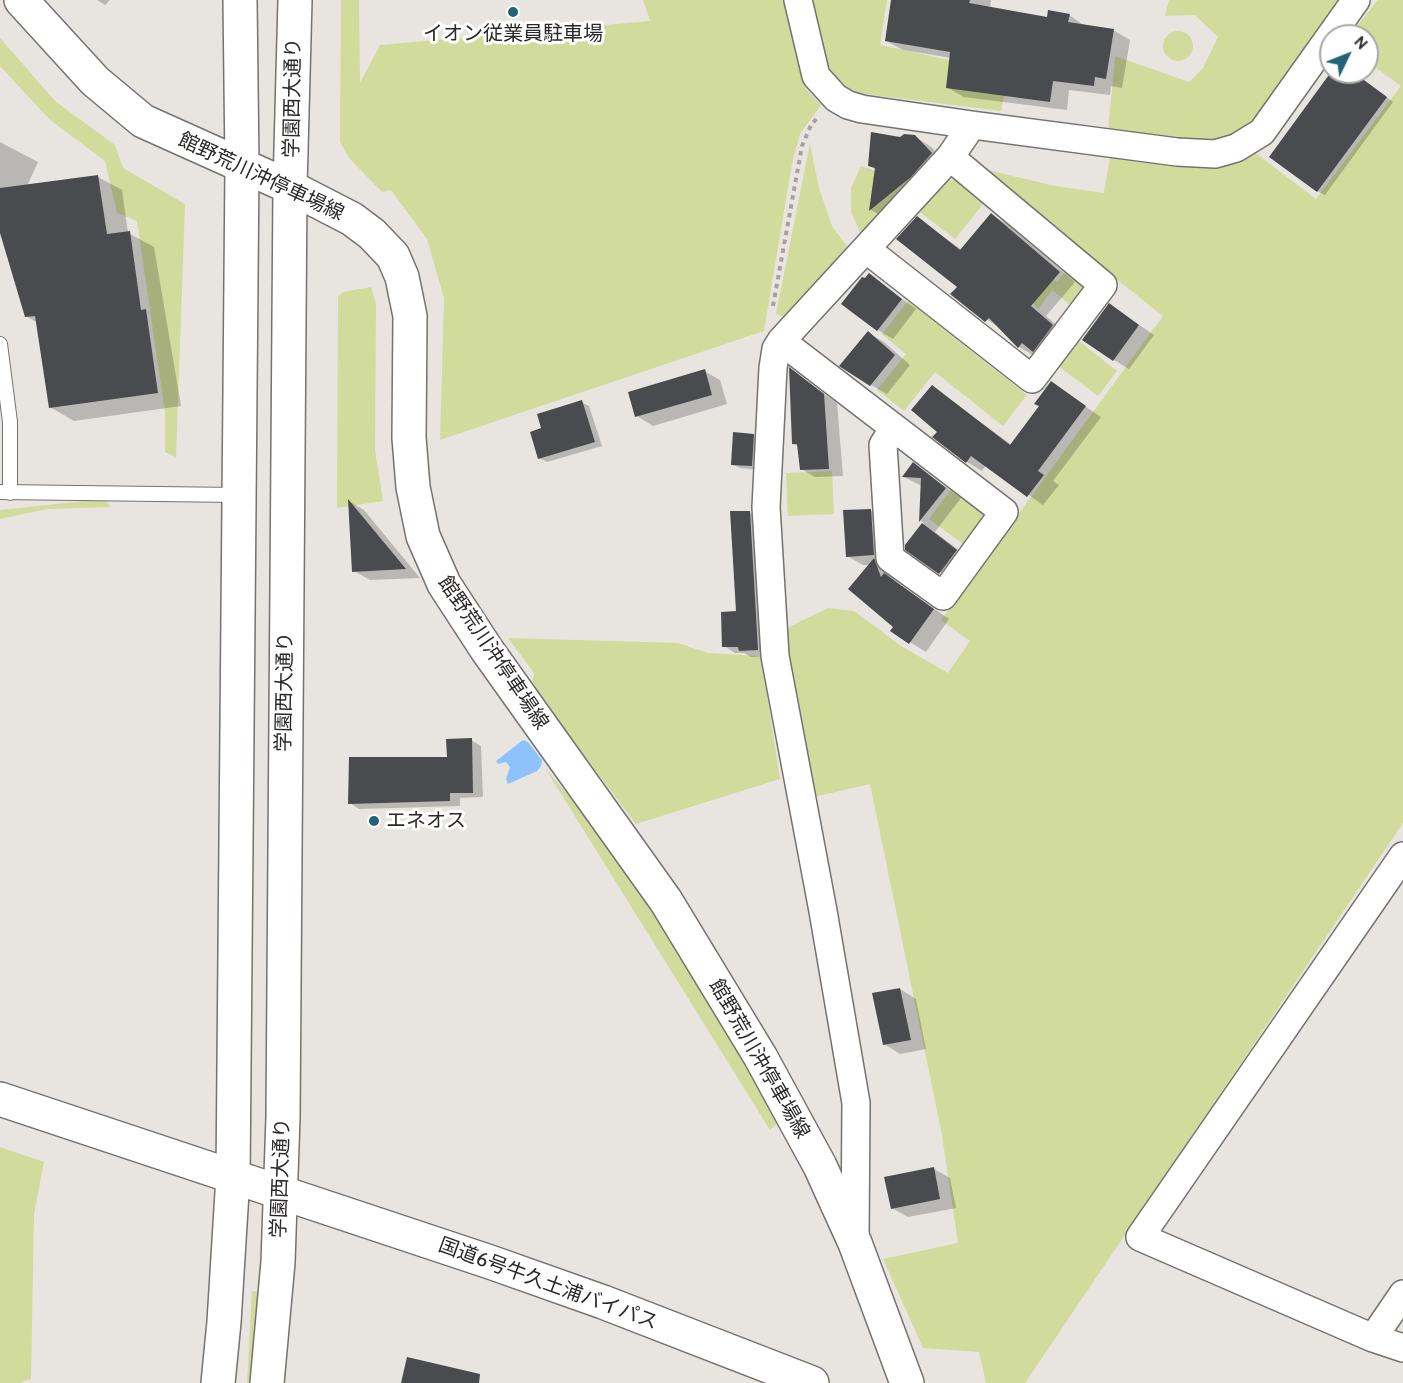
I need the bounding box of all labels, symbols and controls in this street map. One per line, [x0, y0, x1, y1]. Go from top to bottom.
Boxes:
marker: イオン従業員駐車場 [506, 5, 520, 19]
place label: イオン従業員駐車場 [423, 22, 603, 46]
north arrow [1319, 24, 1379, 84]
text: N [1350, 32, 1372, 53]
street label: 学園西大通り [280, 38, 306, 158]
street label: 館野荒川沖停車場線 [174, 128, 348, 226]
street label: 館野荒川沖停車場線 [433, 572, 553, 734]
street label: 学園西大通り [272, 632, 298, 752]
place label: エネオス [386, 809, 466, 833]
marker: エネオス [367, 814, 381, 828]
street label: 館野荒川沖停車場線 [704, 975, 814, 1143]
street label: 学園西大通り [267, 1118, 295, 1238]
street label: 国道6号牛久土浦バイパス [435, 1233, 661, 1335]

